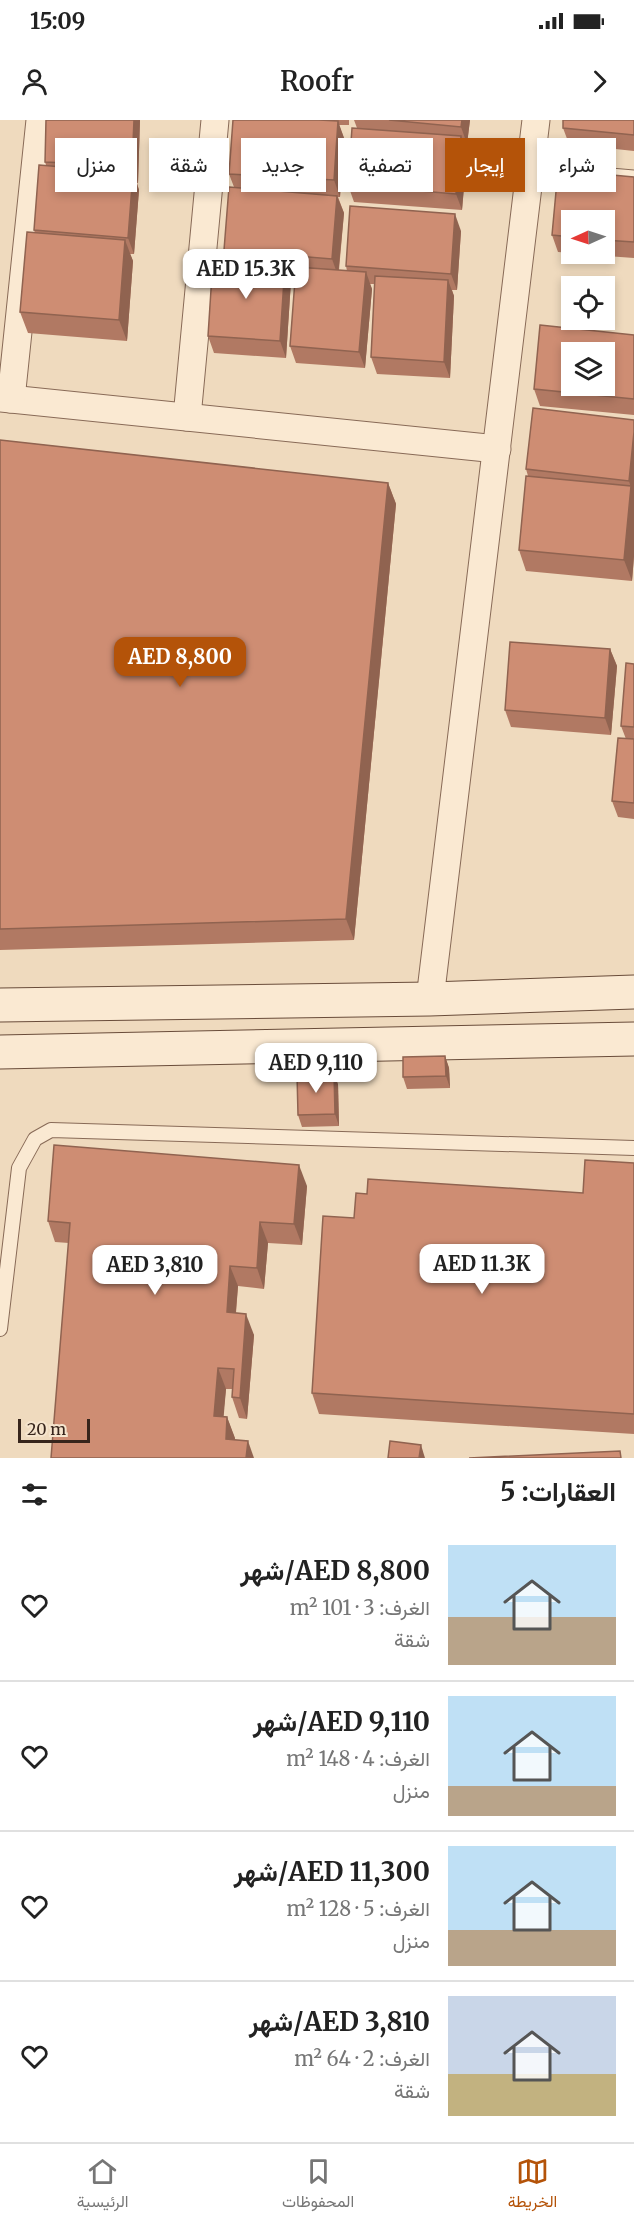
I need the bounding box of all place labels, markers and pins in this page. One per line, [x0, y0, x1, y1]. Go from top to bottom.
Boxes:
pin: AED 15.3K [177, 249, 315, 300]
pin: AED 8,800 [111, 637, 249, 688]
pin: AED 9,110 [247, 1043, 385, 1094]
pin: AED 11.3K [413, 1244, 551, 1295]
pin: AED 3,810 [86, 1245, 224, 1296]

